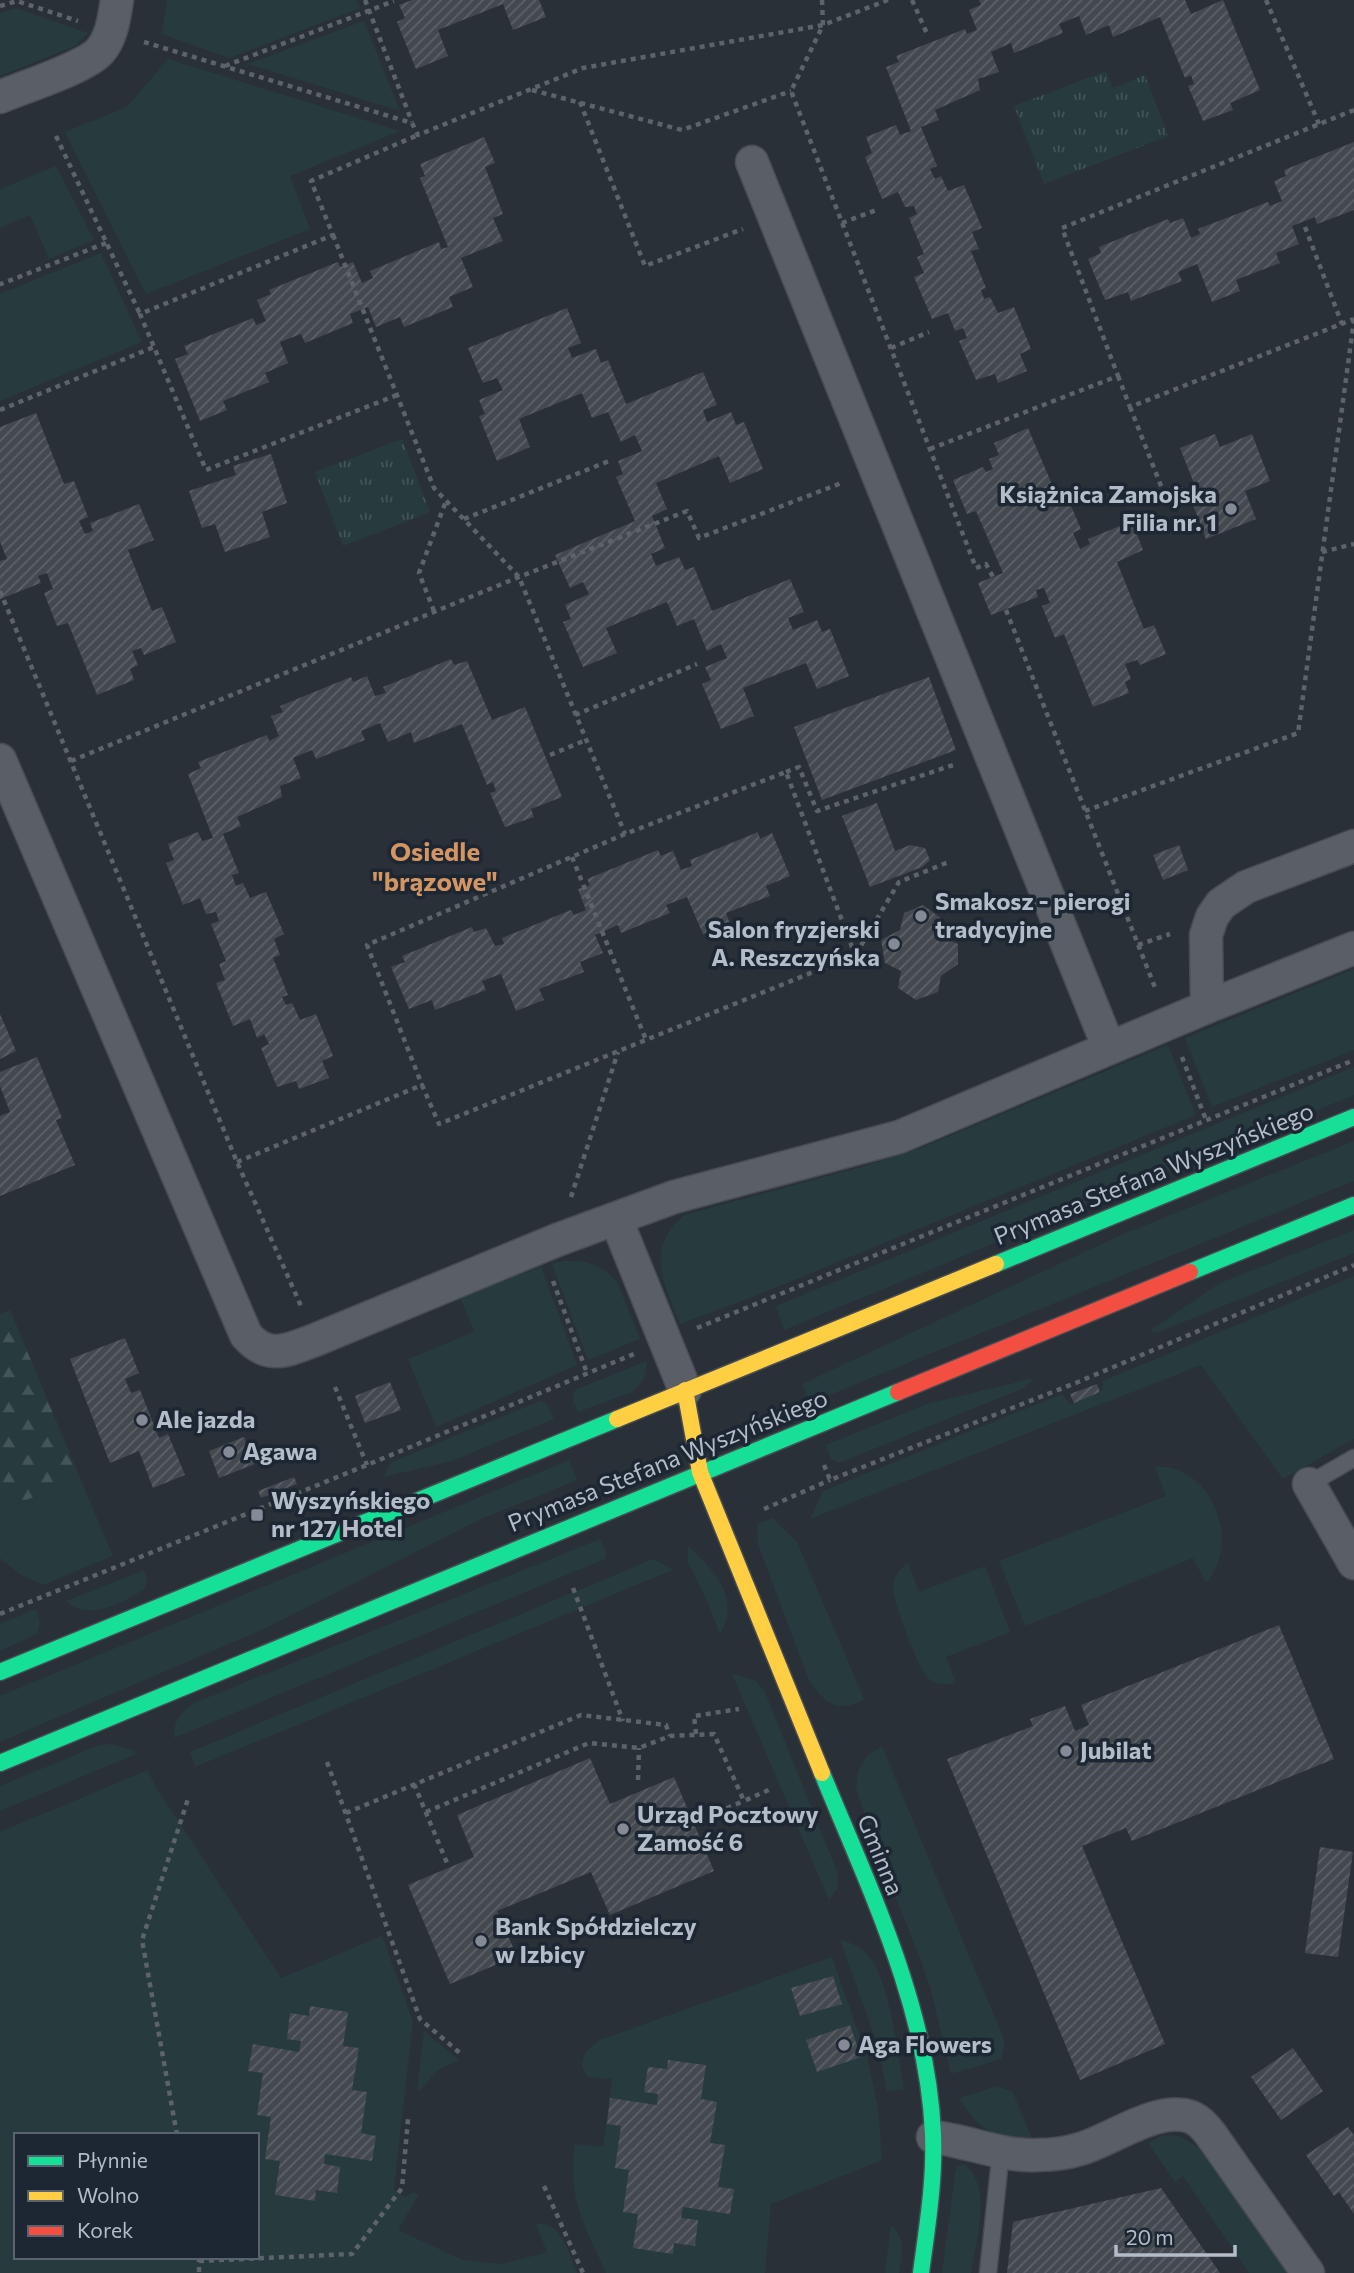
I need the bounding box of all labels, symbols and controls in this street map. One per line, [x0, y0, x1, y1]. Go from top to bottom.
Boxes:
place label: Książnica Zamojska Filia nr. 1 [999, 479, 1217, 536]
marker: Książnica Zamojska Filia nr. 1 [1223, 501, 1239, 517]
district label: Osiedle "brązowe" [372, 835, 498, 896]
place label: Smakosz - pierogi tradycyjne [935, 886, 1131, 943]
marker: Smakosz - pierogi tradycyjne [913, 908, 929, 924]
place label: Salon fryzjerski A. Reszczyńska [708, 914, 880, 971]
marker: Salon fryzjerski A. Reszczyńska [886, 936, 902, 952]
street label: Prymasa Stefana Wyszyńskiego [989, 1095, 1318, 1250]
street label: Prymasa Stefana Wyszyńskiego [503, 1382, 832, 1537]
place label: Ale jazda [156, 1404, 255, 1433]
marker: Ale jazda [134, 1412, 150, 1428]
place label: Agawa [243, 1436, 317, 1465]
marker: Agawa [221, 1444, 237, 1460]
place label: Wyszyńskiego nr 127 Hotel [271, 1485, 430, 1542]
marker: Wyszyńskiego nr 127 Hotel [249, 1507, 265, 1523]
place label: Jubilat [1080, 1735, 1152, 1764]
marker: Jubilat [1058, 1743, 1074, 1759]
place label: Urząd Pocztowy Zamość 6 [637, 1799, 819, 1856]
street label: Gminna [852, 1810, 911, 1899]
marker: Urząd Pocztowy Zamość 6 [615, 1821, 631, 1837]
place label: Bank Spółdzielczy w Izbicy [495, 1911, 697, 1968]
marker: Bank Spółdzielczy w Izbicy [473, 1933, 489, 1949]
place label: Aga Flowers [858, 2029, 992, 2058]
marker: Aga Flowers [836, 2037, 852, 2053]
legend [14, 2133, 259, 2259]
text: Płynnie [77, 2147, 148, 2172]
text: Wolno [77, 2182, 139, 2207]
scale bar [1116, 2214, 1235, 2258]
text: Korek [77, 2217, 133, 2242]
text: 20 m [1126, 2224, 1174, 2249]

